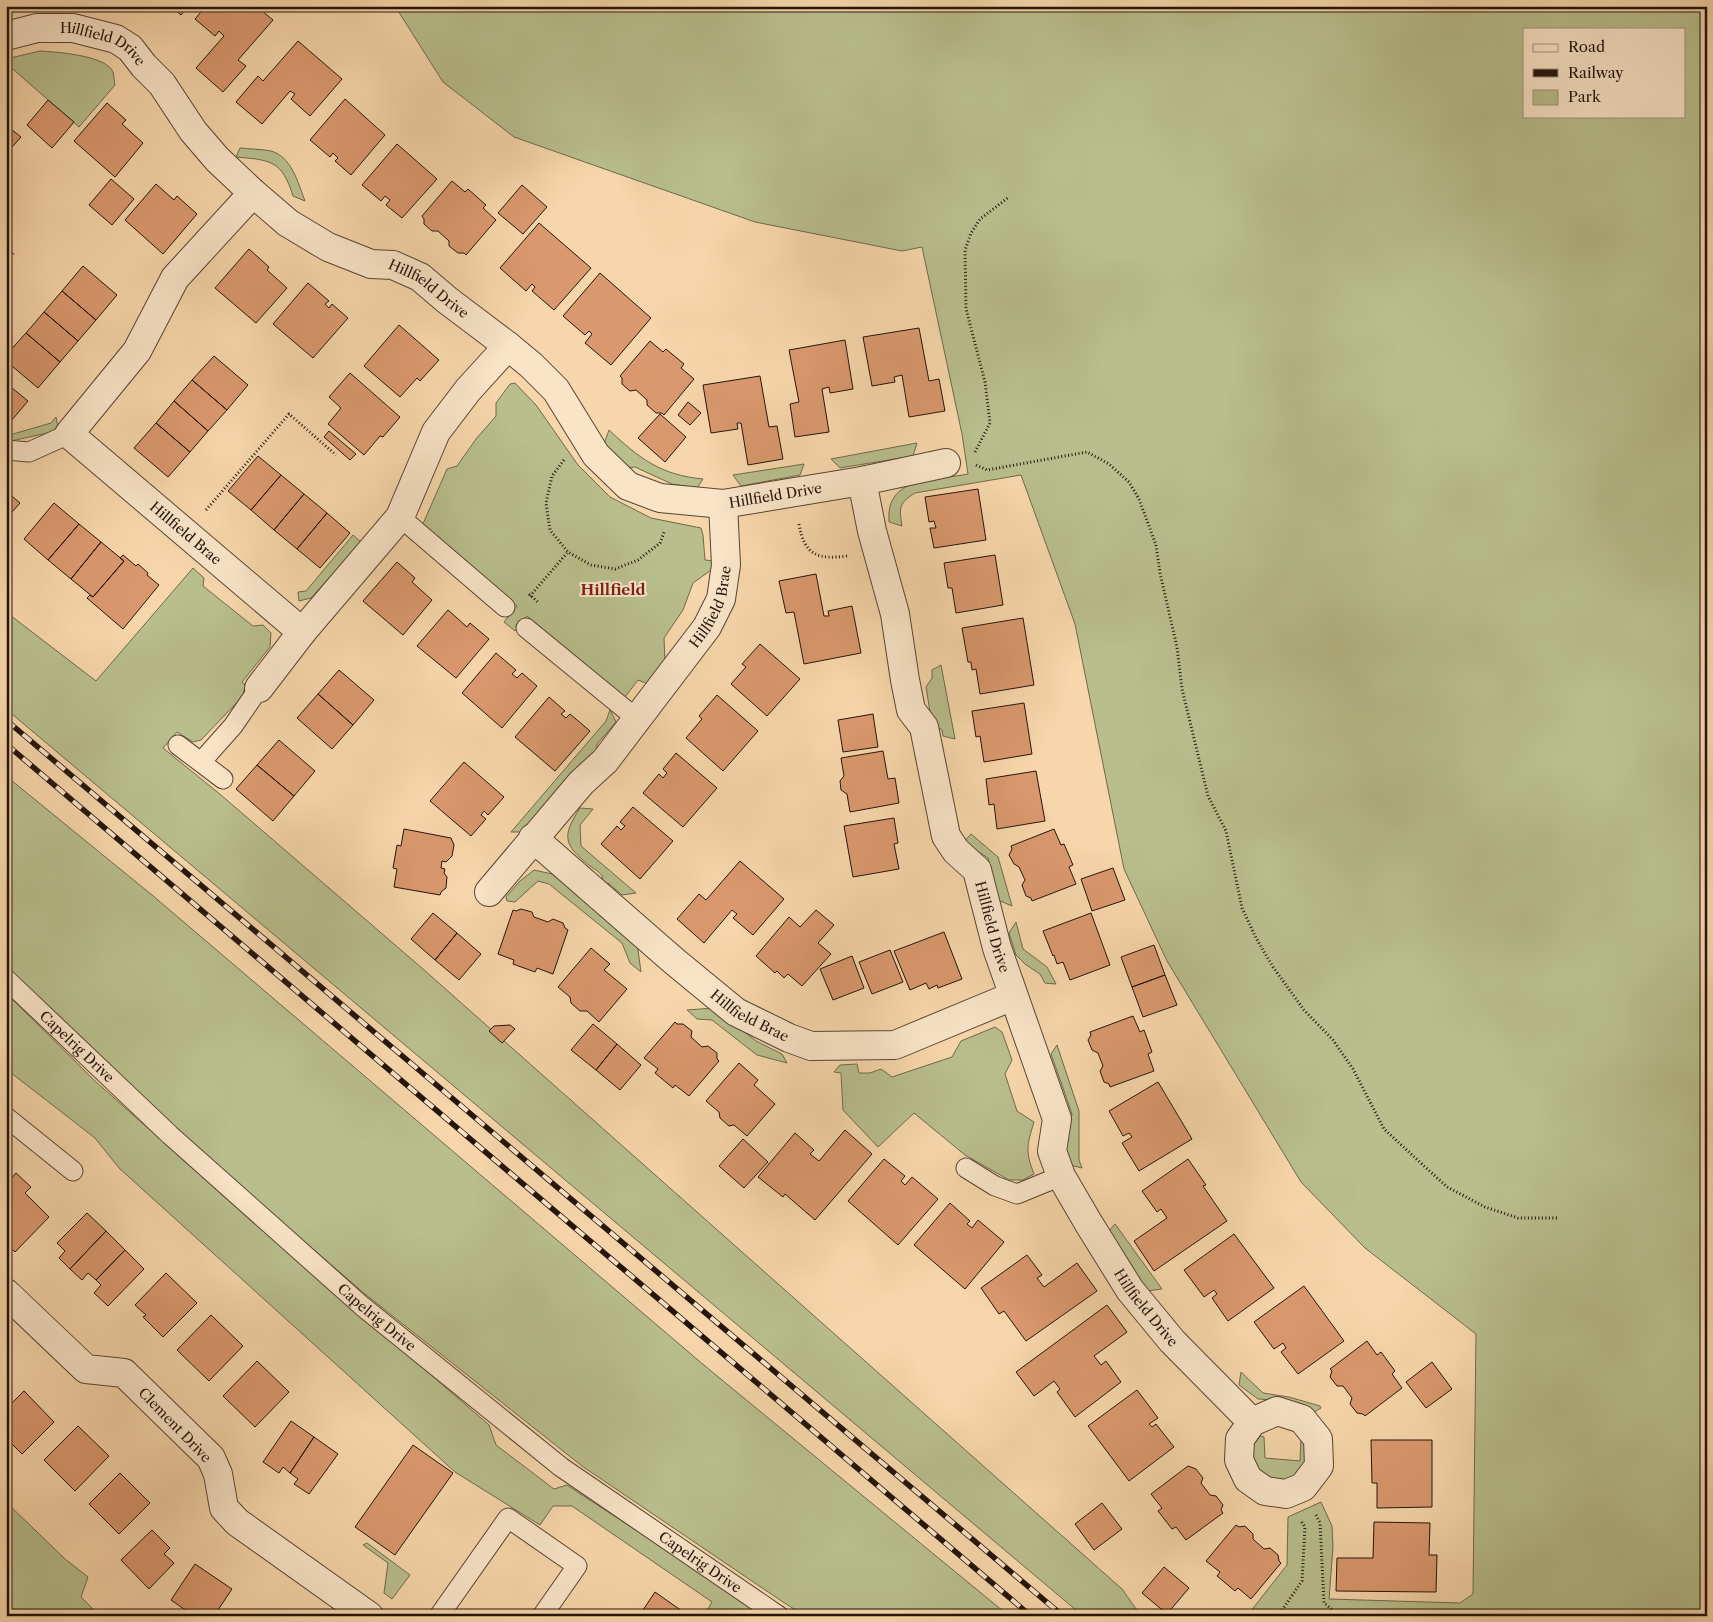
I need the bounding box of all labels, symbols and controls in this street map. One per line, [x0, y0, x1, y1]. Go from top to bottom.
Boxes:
street label: Hillfield Drive [60, 19, 150, 69]
legend [1523, 28, 1686, 118]
text: Road [1568, 37, 1605, 56]
text: Railway [1568, 63, 1624, 82]
text: Park [1568, 87, 1602, 106]
street label: Hillfield Drive [386, 255, 473, 322]
street label: Hillfield Drive [727, 479, 823, 512]
street label: Hillfield Brae [146, 498, 225, 569]
street label: Hillfield Brae [685, 565, 735, 651]
district label: Hillfield [581, 580, 645, 599]
street label: Hillfield Drive [971, 879, 1014, 975]
street label: Hillfield Brae [707, 986, 792, 1046]
street label: Capelrig Drive [36, 1007, 118, 1086]
street label: Hillfield Drive [1110, 1265, 1182, 1351]
street label: Capelrig Drive [334, 1280, 420, 1355]
street label: Clement Drive [135, 1384, 215, 1466]
street label: Capelrig Drive [655, 1527, 745, 1597]

